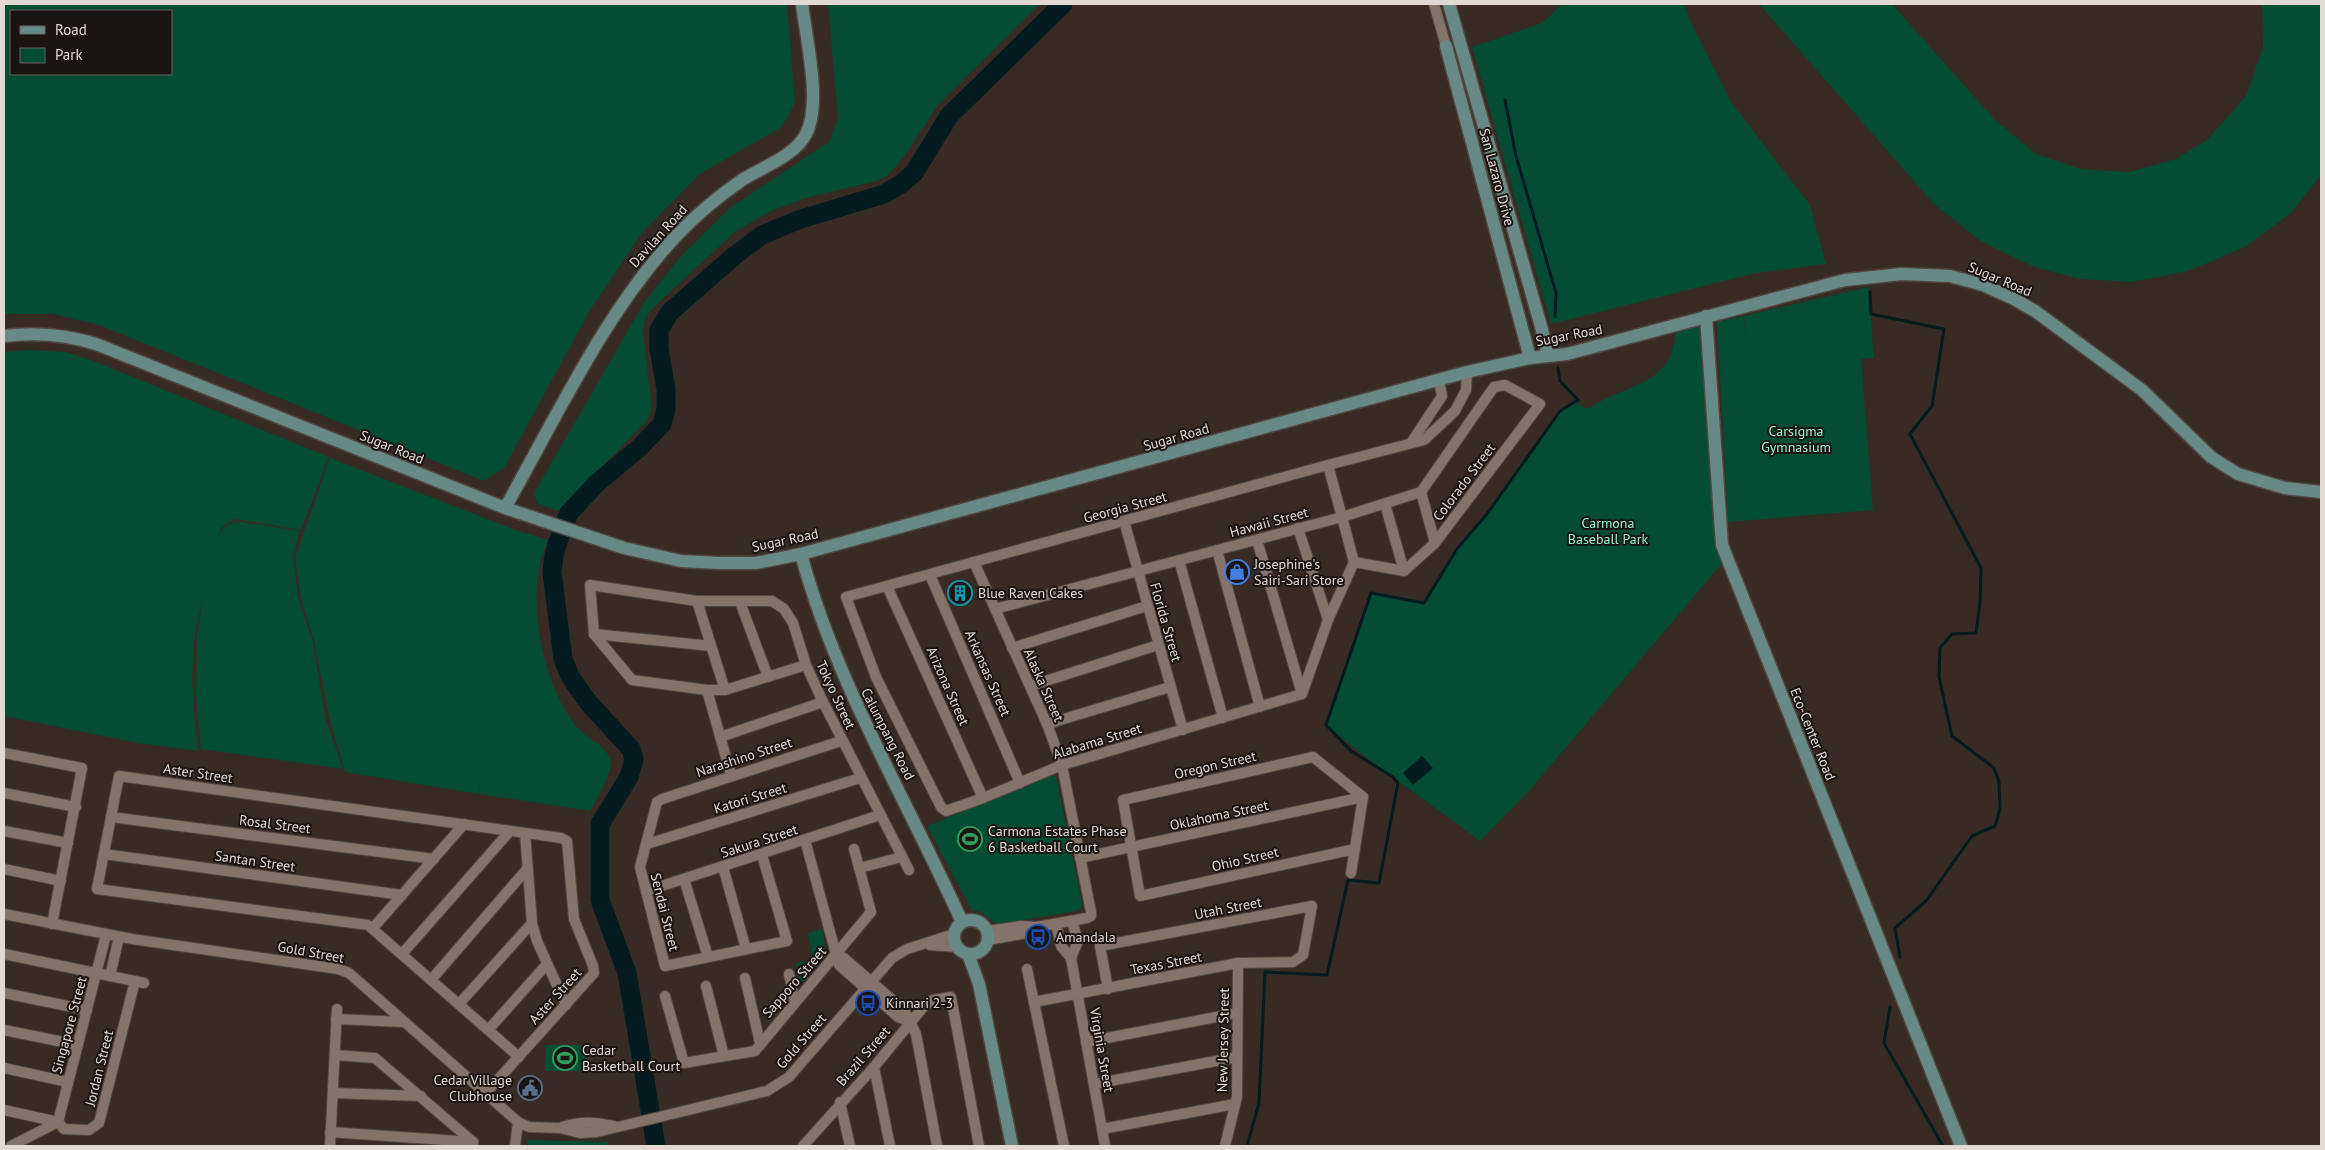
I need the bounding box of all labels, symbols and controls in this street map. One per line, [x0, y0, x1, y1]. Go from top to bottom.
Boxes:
legend [10, 10, 172, 75]
text: Road [55, 20, 87, 39]
text: Park [55, 45, 83, 64]
street label: San Lazaro Drive [1475, 126, 1519, 228]
street label: Davilan Road [625, 201, 691, 271]
street label: Sugar Road [1965, 258, 2035, 300]
street label: Sugar Road [1534, 320, 1604, 350]
street label: Sugar Road [1141, 419, 1211, 455]
park label: Carsigma Gymnasium [1761, 422, 1831, 456]
street label: Sugar Road [357, 426, 427, 468]
street label: Colorado Street [1429, 439, 1499, 524]
street label: Georgia Street [1081, 487, 1169, 527]
street label: Hawaii Street [1228, 503, 1310, 541]
park label: Carmona Baseball Park [1568, 514, 1648, 548]
street label: Sugar Road [750, 524, 820, 556]
place label: Josephine's Sairi-Sari Store [1253, 555, 1344, 589]
shop icon: Josephine's Sairi-Sari Store [1224, 559, 1250, 585]
building icon: Blue Raven Cakes [947, 580, 973, 606]
street label: Florida Street [1146, 580, 1186, 664]
place label: Blue Raven Cakes [978, 584, 1083, 602]
street label: Arkansas Street [961, 627, 1015, 719]
street label: Arizona Street [923, 644, 973, 728]
street label: Alaska Street [1020, 646, 1068, 725]
street label: Tokyo Street [812, 658, 860, 732]
street label: Calumpang Road [857, 685, 919, 783]
street label: Eco-Center Road [1786, 685, 1840, 783]
street label: Alabama Street [1051, 719, 1144, 763]
street label: Narashino Street [694, 733, 795, 781]
street label: Oregon Street [1172, 747, 1258, 783]
street label: Aster Street [162, 759, 234, 787]
street label: Katori Street [711, 778, 789, 818]
street label: Oklahoma Street [1168, 796, 1270, 834]
street label: Rosal Street [238, 811, 312, 837]
street label: Sakura Street [718, 820, 800, 862]
place label: Carmona Estates Phase 6 Basketball Court [988, 822, 1127, 856]
sports icon: Carmona Estates Phase 6 Basketball Court [957, 826, 983, 852]
street label: Ohio Street [1210, 843, 1280, 875]
street label: Santan Street [214, 846, 297, 876]
street label: Sendai Street [647, 871, 683, 953]
street label: Utah Street [1193, 893, 1263, 923]
bus stop icon: Amandala [1025, 924, 1051, 950]
place label: Amandala [1056, 928, 1116, 946]
street label: Gold Street [276, 937, 346, 967]
street label: Sapporo Street [758, 942, 830, 1021]
street label: Texas Street [1129, 947, 1203, 979]
street label: Aster Street [525, 964, 585, 1028]
street label: Singapore Street [47, 974, 91, 1076]
street label: New Jersey Street [1213, 987, 1233, 1092]
bus stop icon: Kinnari 2-3 [855, 990, 881, 1016]
place label: Kinnari 2-3 [886, 994, 953, 1012]
street label: Virginia Street [1086, 1005, 1118, 1094]
street label: Gold Street [772, 1010, 830, 1072]
street label: Brazil Street [832, 1022, 894, 1090]
street label: Jordan Street [81, 1028, 117, 1109]
place label: Cedar Basketball Court [582, 1041, 681, 1075]
sports icon: Cedar Basketball Court [552, 1045, 578, 1071]
place label: Cedar Village Clubhouse [433, 1071, 512, 1105]
public building icon: Cedar Village Clubhouse [517, 1075, 543, 1101]

